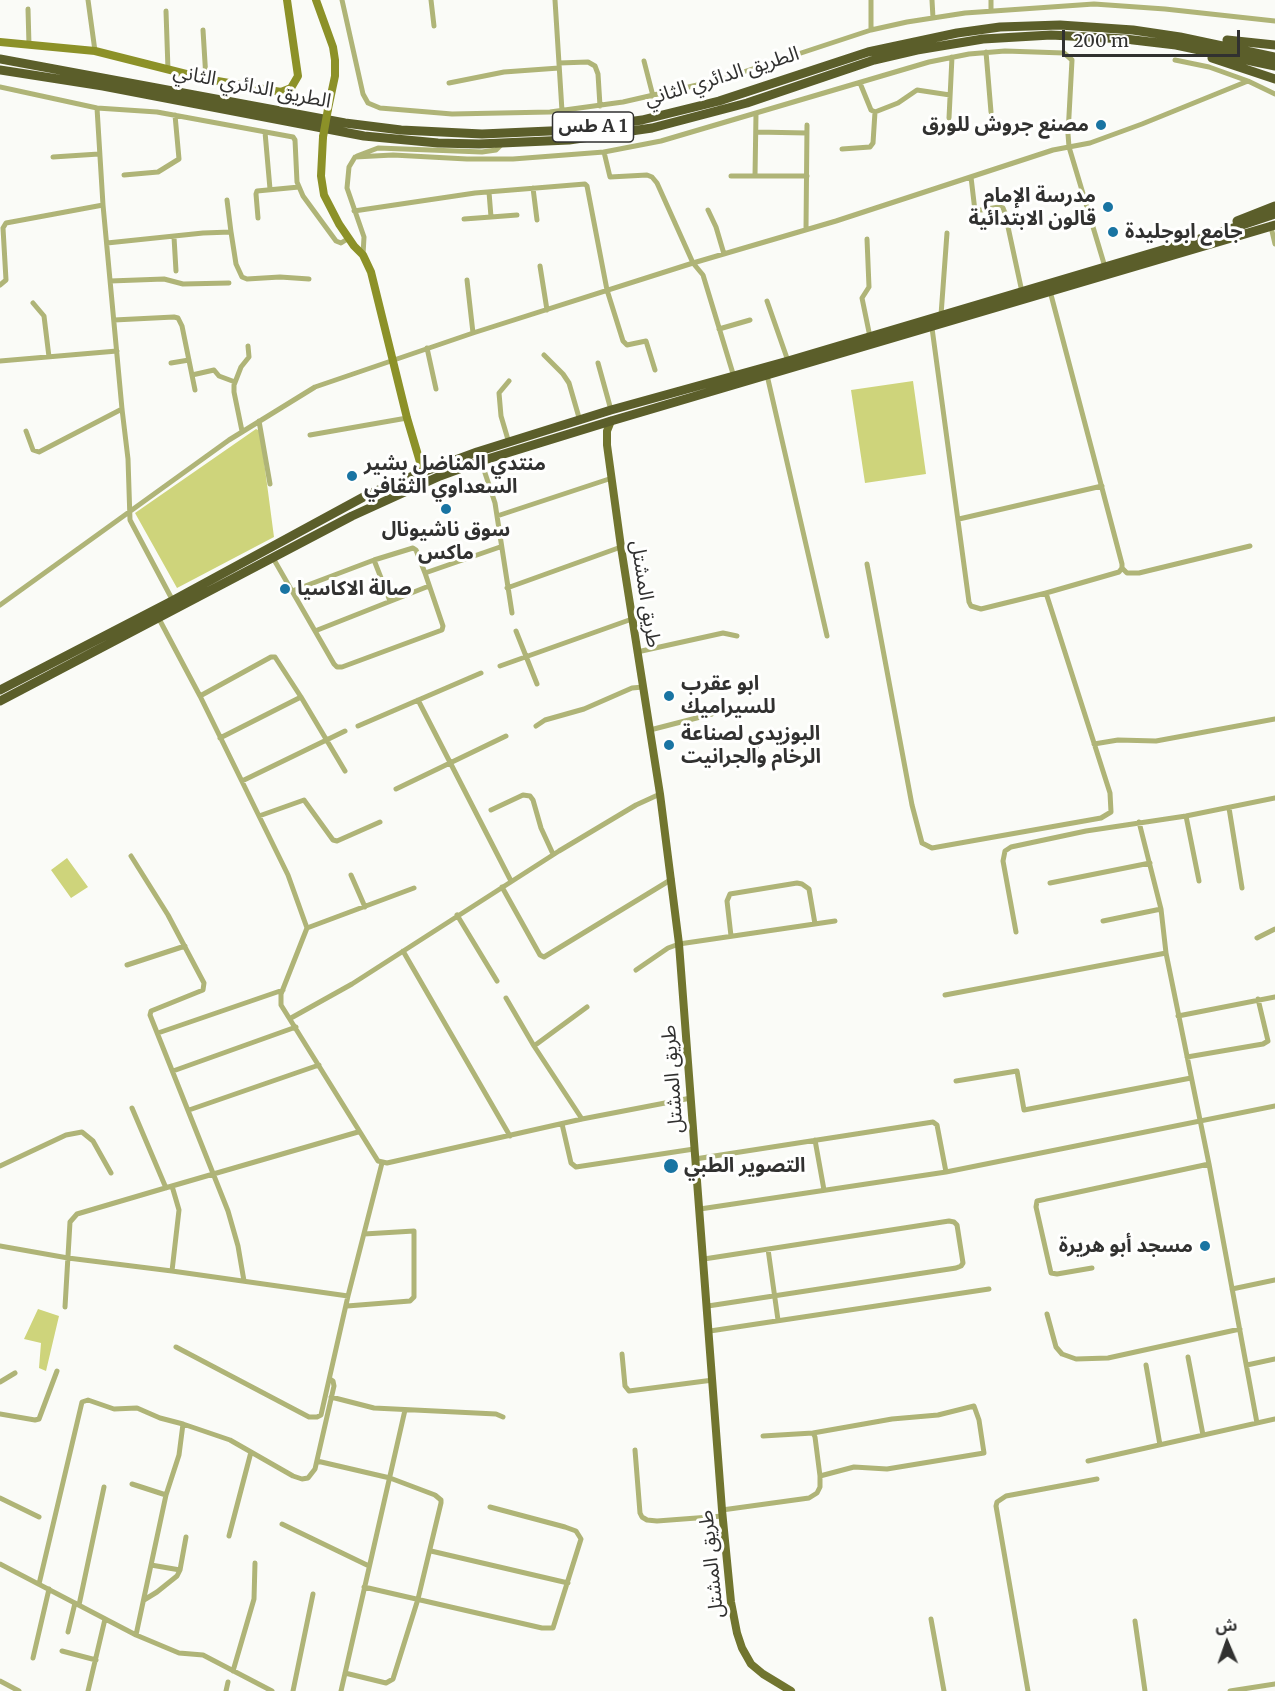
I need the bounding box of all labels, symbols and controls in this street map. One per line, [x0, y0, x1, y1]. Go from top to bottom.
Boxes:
scale bar [1065, 18, 1244, 56]
text: 200 m [1073, 29, 1129, 52]
street label: الطريق الدائري الثاني [642, 42, 802, 112]
street label: الطريق الدائري الثاني [171, 60, 333, 114]
road number: طس A 1 [552, 112, 634, 142]
place label: مصنع جروش للورق [922, 113, 1089, 137]
marker: مصنع جروش للورق [1094, 118, 1108, 132]
place label: مدرسة الإمام قالون الابتدائية [968, 184, 1096, 231]
marker: مدرسة الإمام قالون الابتدائية [1101, 200, 1115, 214]
place label: جامع ابوجليدة [1125, 220, 1242, 244]
marker: جامع ابوجليدة [1106, 225, 1120, 239]
place label: منتدي المناضل بشير السعداوي الثقافي [364, 452, 546, 499]
marker: منتدي المناضل بشير السعداوي الثقافي [345, 469, 359, 483]
marker: سوق ناشيونال ماكس [439, 502, 453, 516]
place label: سوق ناشيونال ماكس [382, 518, 510, 565]
street label: طريق المشتل [625, 539, 665, 649]
place label: صالة الاكاسيا [297, 577, 412, 601]
marker: صالة الاكاسيا [278, 582, 292, 596]
place label: ابو عقرب للسيراميك [681, 672, 776, 719]
marker: ابو عقرب للسيراميك [662, 689, 676, 703]
place label: البوزيدي لصناعة الرخام والجرانيت [681, 722, 821, 769]
marker: البوزيدي لصناعة الرخام والجرانيت [662, 738, 676, 752]
street label: طريق المشتل [657, 1024, 689, 1134]
place label: التصوير الطبي [684, 1154, 805, 1178]
marker: التصوير الطبي [662, 1157, 680, 1175]
place label: مسجد أبو هريرة [1059, 1234, 1193, 1258]
marker: مسجد أبو هريرة [1198, 1239, 1212, 1253]
street label: طريق المشتل [694, 1509, 730, 1619]
north arrow [1197, 1613, 1257, 1673]
text: ش [1215, 1615, 1238, 1635]

